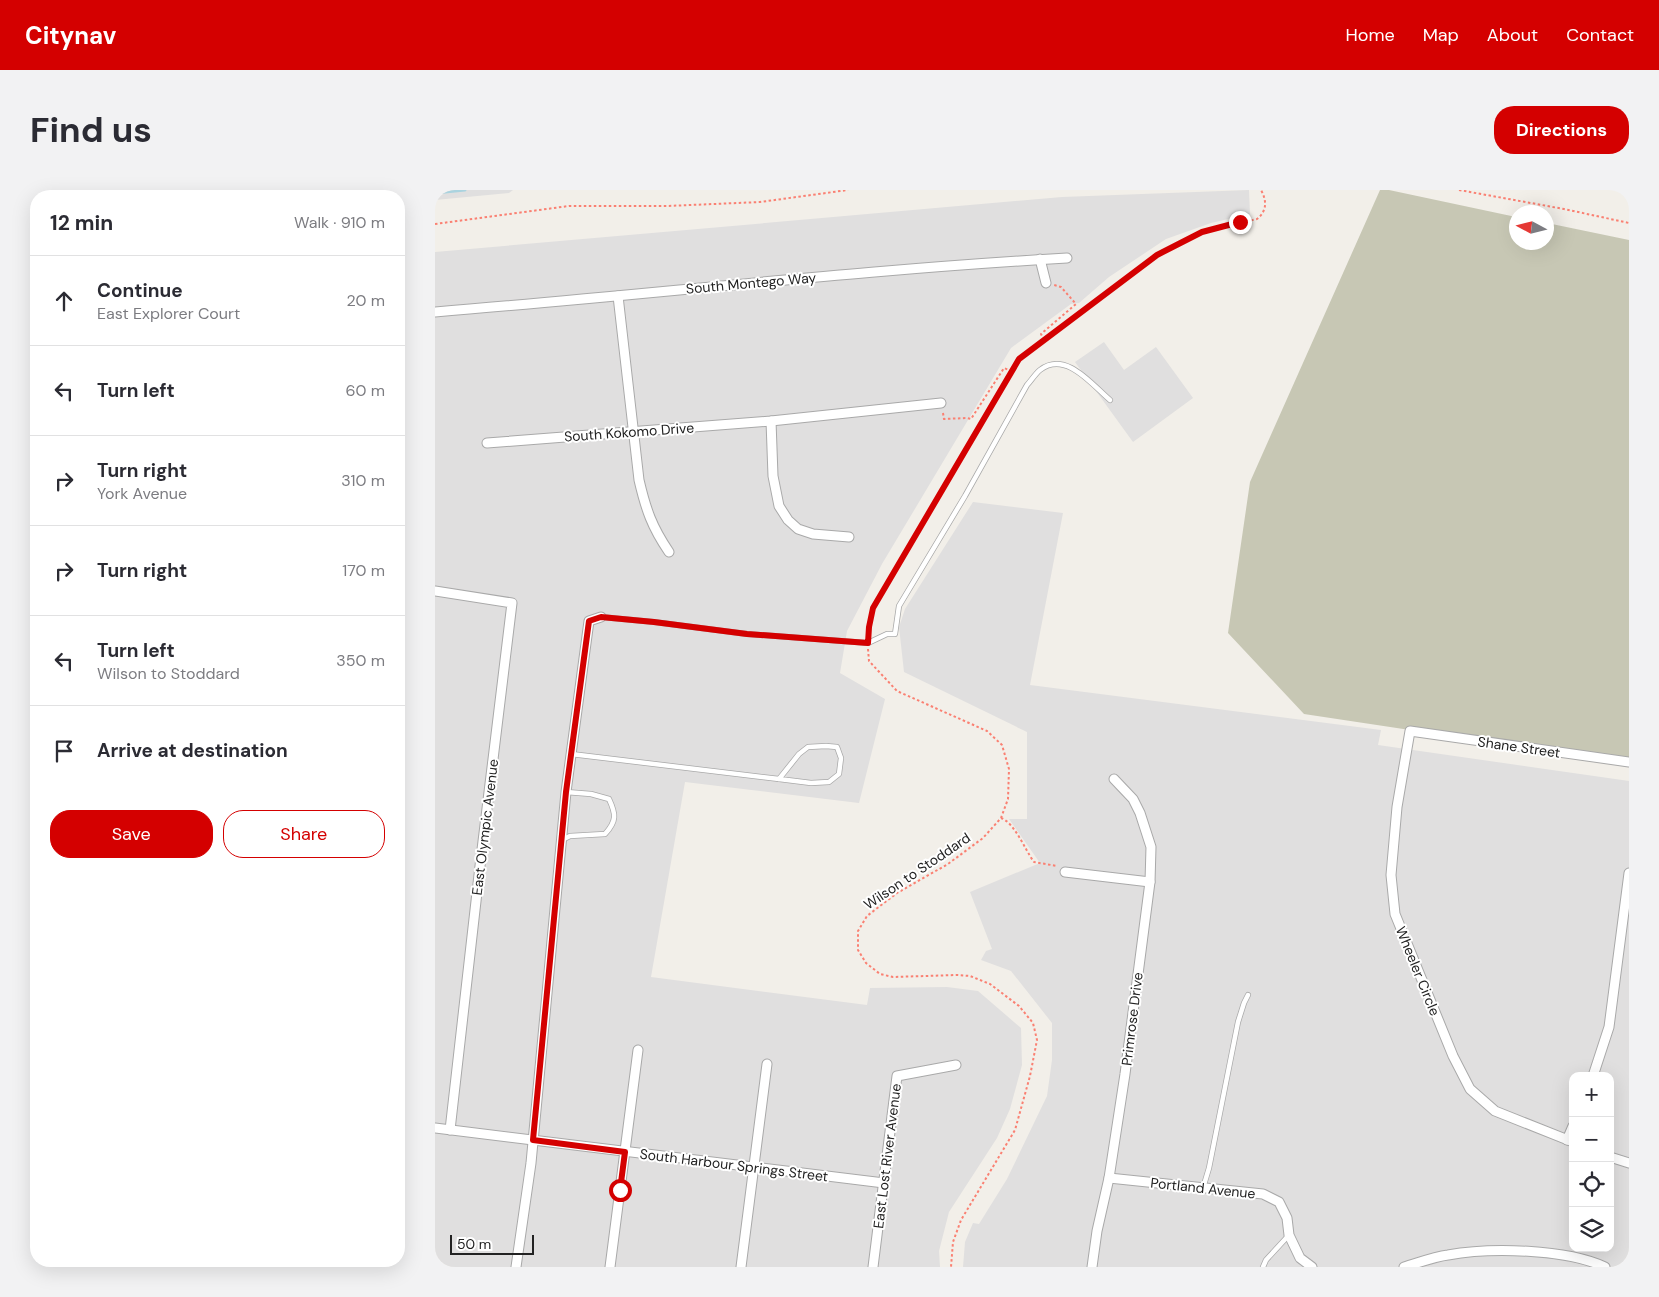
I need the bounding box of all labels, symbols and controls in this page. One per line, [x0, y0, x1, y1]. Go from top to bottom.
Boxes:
text: Citynav [25, 20, 116, 51]
text: Home [1345, 23, 1395, 47]
text: Map [1423, 23, 1459, 47]
text: About [1487, 23, 1538, 47]
text: Contact [1566, 23, 1634, 47]
button: Directions [1494, 106, 1629, 154]
text: Find us [30, 107, 152, 153]
north arrow [1509, 205, 1554, 250]
text: 12 min [50, 209, 113, 237]
route end [1229, 211, 1252, 234]
text: Walk · 910 m [294, 212, 385, 233]
street label: South Montego Way [685, 268, 817, 298]
text: Continue [97, 278, 183, 303]
icon: ahead [50, 287, 78, 315]
text: 20 m [346, 290, 385, 311]
text: East Explorer Court [97, 303, 240, 324]
icon: left [50, 377, 78, 405]
text: Turn left [97, 378, 175, 403]
text: 60 m [345, 380, 385, 401]
street label: South Kokomo Drive [563, 418, 695, 446]
text: Turn right [97, 458, 187, 483]
icon: right [50, 467, 78, 495]
text: 310 m [341, 470, 385, 491]
text: York Avenue [97, 483, 187, 504]
icon: right [50, 557, 78, 585]
text: Turn right [97, 558, 187, 583]
text: 170 m [342, 560, 385, 581]
text: Turn left [97, 638, 175, 663]
icon: left [50, 647, 78, 675]
text: 350 m [336, 650, 385, 671]
text: Wilson to Stoddard [97, 663, 240, 684]
street label: Shane Street [1477, 732, 1561, 762]
icon: arrive [50, 737, 78, 765]
text: Arrive at destination [97, 738, 288, 763]
street label: East Olympic Avenue [468, 758, 502, 896]
button: Save [50, 810, 213, 858]
button: Share [223, 810, 385, 858]
street label: Wilson to Stoddard [860, 829, 974, 913]
street label: Wheeler Circle [1392, 924, 1444, 1018]
street label: Primrose Drive [1117, 971, 1147, 1067]
map controls [1569, 1072, 1614, 1252]
button: + [1569, 1072, 1614, 1117]
street label: East Lost River Avenue [869, 1082, 905, 1230]
button: − [1569, 1117, 1614, 1162]
street label: South Harbour Springs Street [639, 1145, 829, 1185]
button: locate [1569, 1162, 1614, 1207]
street label: Portland Avenue [1150, 1174, 1256, 1202]
route start [609, 1179, 632, 1202]
button: layers [1569, 1207, 1614, 1252]
scale bar [450, 1232, 534, 1255]
text: 50 m [457, 1235, 491, 1253]

